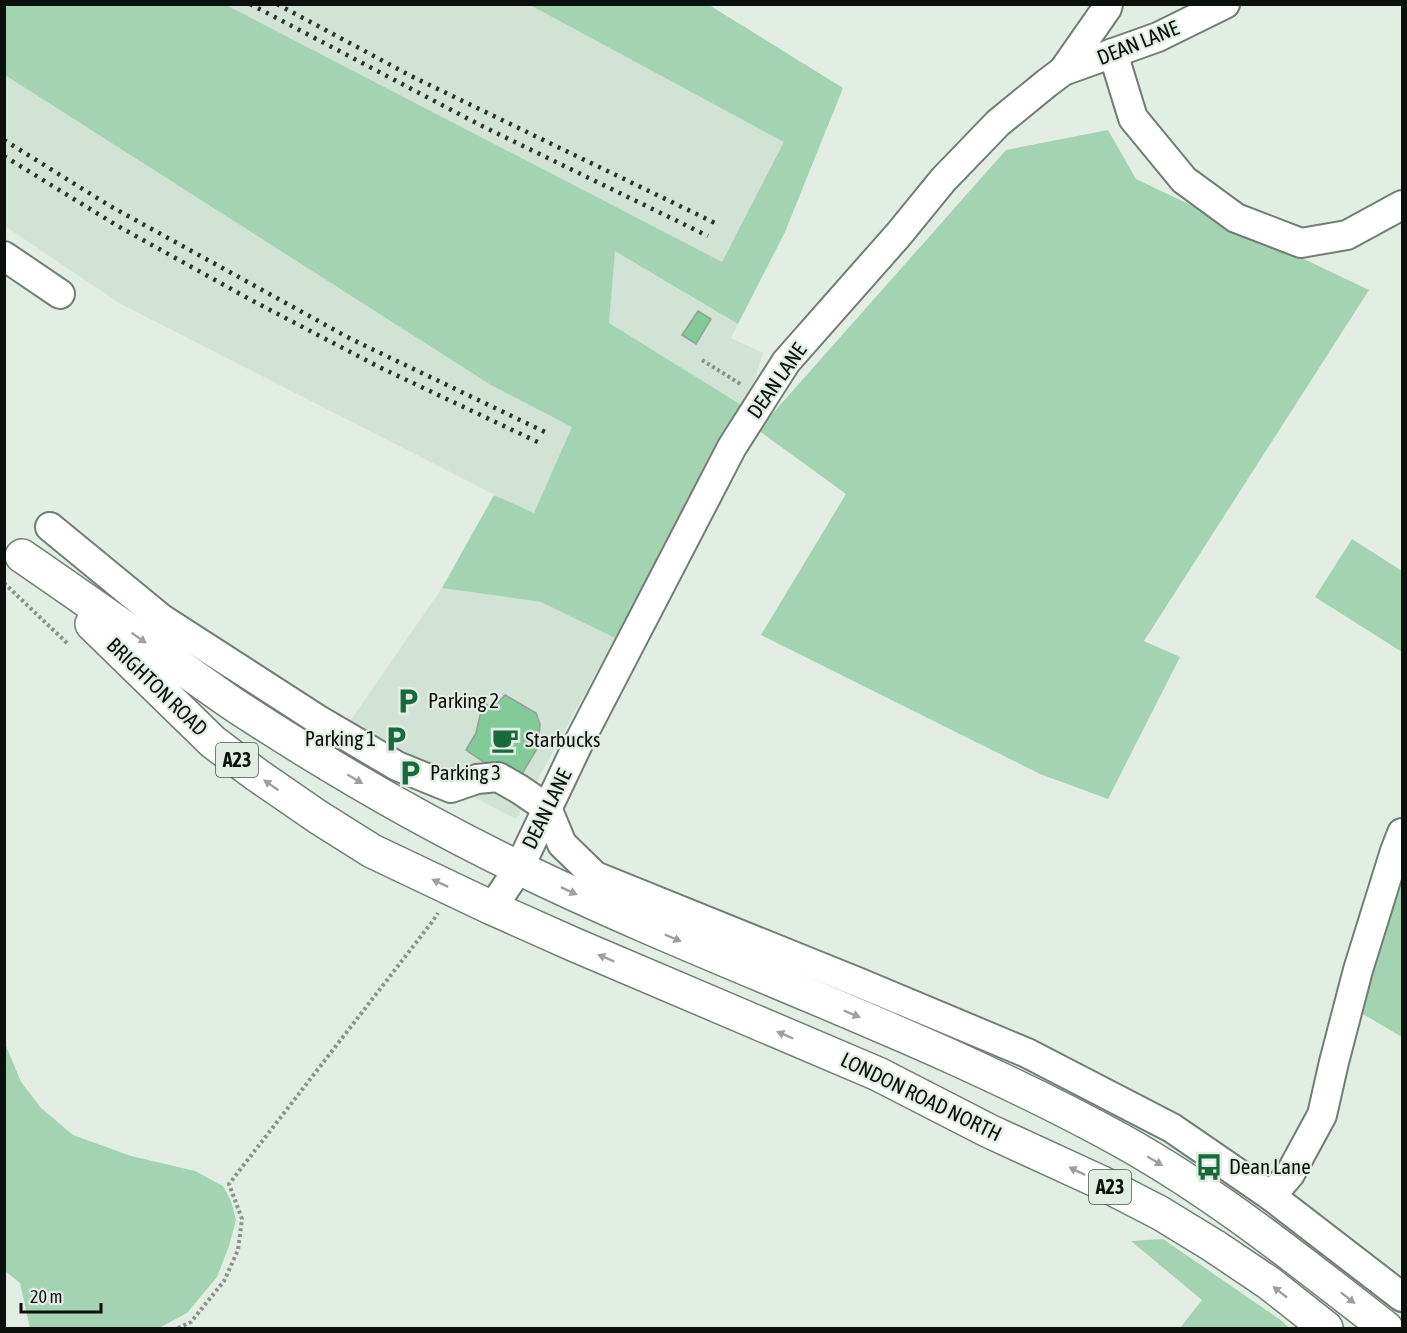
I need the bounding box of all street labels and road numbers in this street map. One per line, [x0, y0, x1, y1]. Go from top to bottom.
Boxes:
street label: DEAN LANE [1093, 15, 1182, 69]
street label: DEAN LANE [742, 338, 811, 423]
street label: BRIGHTON ROAD [103, 632, 213, 740]
road number: A23 [216, 743, 258, 777]
street label: DEAN LANE [516, 765, 576, 852]
street label: LONDON ROAD NORTH [837, 1047, 1006, 1145]
road number: A23 [1089, 1170, 1131, 1204]

